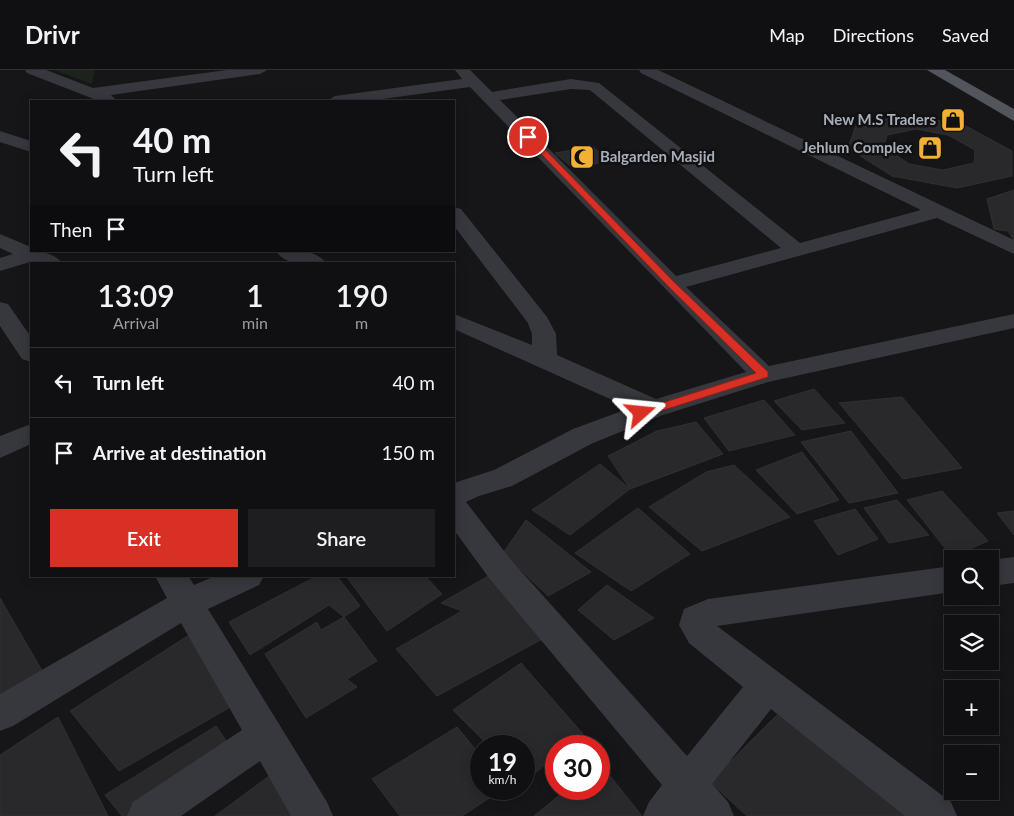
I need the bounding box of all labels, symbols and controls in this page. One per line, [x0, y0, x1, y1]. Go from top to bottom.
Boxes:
text: Drivr [25, 20, 80, 49]
text: Map [769, 24, 805, 46]
text: Directions [833, 24, 914, 46]
text: Saved [942, 24, 989, 46]
shop icon: New M.S Traders [940, 107, 966, 133]
place label: New M.S Traders [823, 110, 936, 128]
pin [507, 116, 549, 158]
text: 40 m [133, 118, 211, 160]
icon: left [50, 120, 115, 185]
icon: arrive [514, 123, 542, 151]
shop icon: Jehlum Complex [917, 135, 943, 161]
place label: Jehlum Complex [802, 138, 912, 156]
mosque icon: Balgarden Masjid [569, 144, 595, 170]
place label: Balgarden Masjid [600, 147, 715, 165]
text: Turn left [133, 160, 214, 187]
icon: arrive [102, 215, 130, 243]
text: Then [50, 218, 92, 241]
text: 13:09 [97, 277, 175, 313]
text: 1 [246, 277, 264, 313]
text: 190 [335, 277, 388, 313]
text: Arrival [113, 313, 159, 332]
text: min [242, 313, 268, 332]
text: m [355, 313, 368, 332]
icon: left [50, 369, 78, 397]
text: Turn left [93, 371, 164, 394]
text: 40 m [392, 371, 435, 394]
position arrow [614, 386, 666, 438]
icon: arrive [50, 439, 78, 467]
text: Arrive at destination [93, 441, 266, 464]
text: 150 m [381, 441, 435, 464]
button: Exit [50, 509, 238, 567]
button: Share [248, 509, 435, 567]
map controls [944, 550, 999, 800]
button: search [944, 550, 999, 605]
button: layers [944, 615, 999, 670]
button: + [944, 680, 999, 735]
speed limit sign: 30 [545, 735, 610, 800]
button: − [944, 745, 999, 800]
text: 19 [488, 746, 517, 776]
text: km/h [488, 772, 517, 787]

